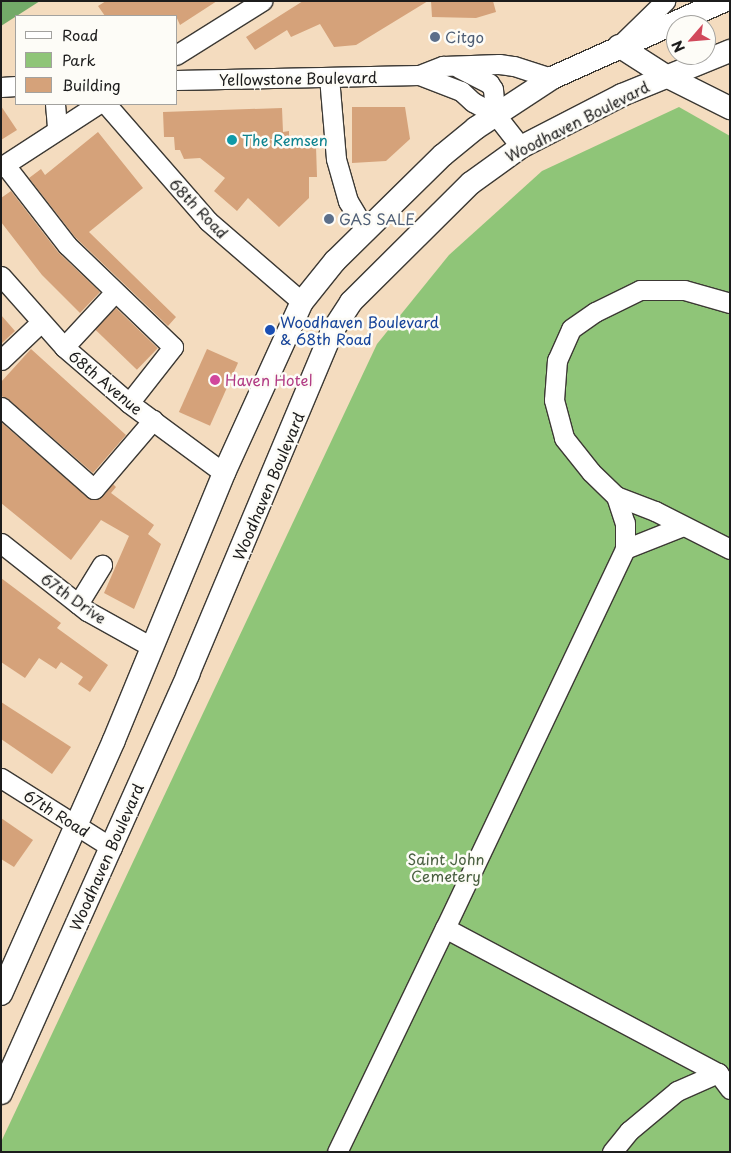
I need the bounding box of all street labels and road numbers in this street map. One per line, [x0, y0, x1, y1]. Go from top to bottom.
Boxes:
street label: Yellowstone Boulevard [218, 68, 378, 88]
street label: Woodhaven Boulevard [502, 77, 652, 165]
street label: 68th Road [166, 174, 232, 242]
street label: 68th Avenue [65, 346, 147, 418]
street label: Woodhaven Boulevard [228, 409, 308, 563]
street label: 67th Drive [38, 569, 110, 627]
street label: Woodhaven Boulevard [65, 780, 147, 934]
street label: 67th Road [21, 786, 93, 840]

